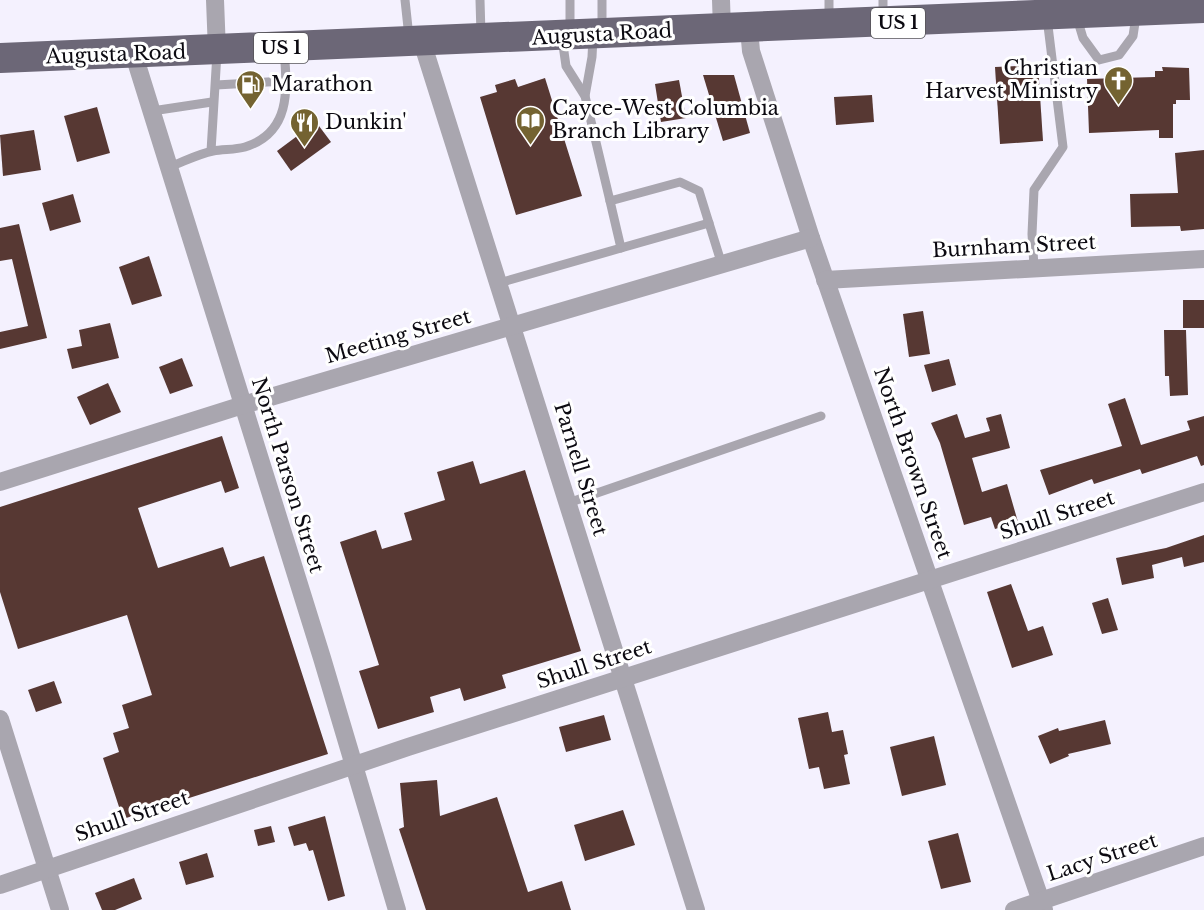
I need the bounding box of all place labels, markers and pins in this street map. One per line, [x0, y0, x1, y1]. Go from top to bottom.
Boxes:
place label: Christian Harvest Ministry [925, 56, 1098, 103]
church icon: Christian Harvest Ministry [1103, 64, 1135, 106]
fuel station icon: Marathon [234, 68, 266, 110]
place label: Marathon [271, 72, 373, 96]
place label: Cayce-West Columbia Branch Library [552, 96, 780, 143]
library icon: Cayce-West Columbia Branch Library [515, 104, 547, 146]
restaurant icon: Dunkin' [288, 106, 320, 148]
place label: Dunkin' [325, 110, 407, 134]

